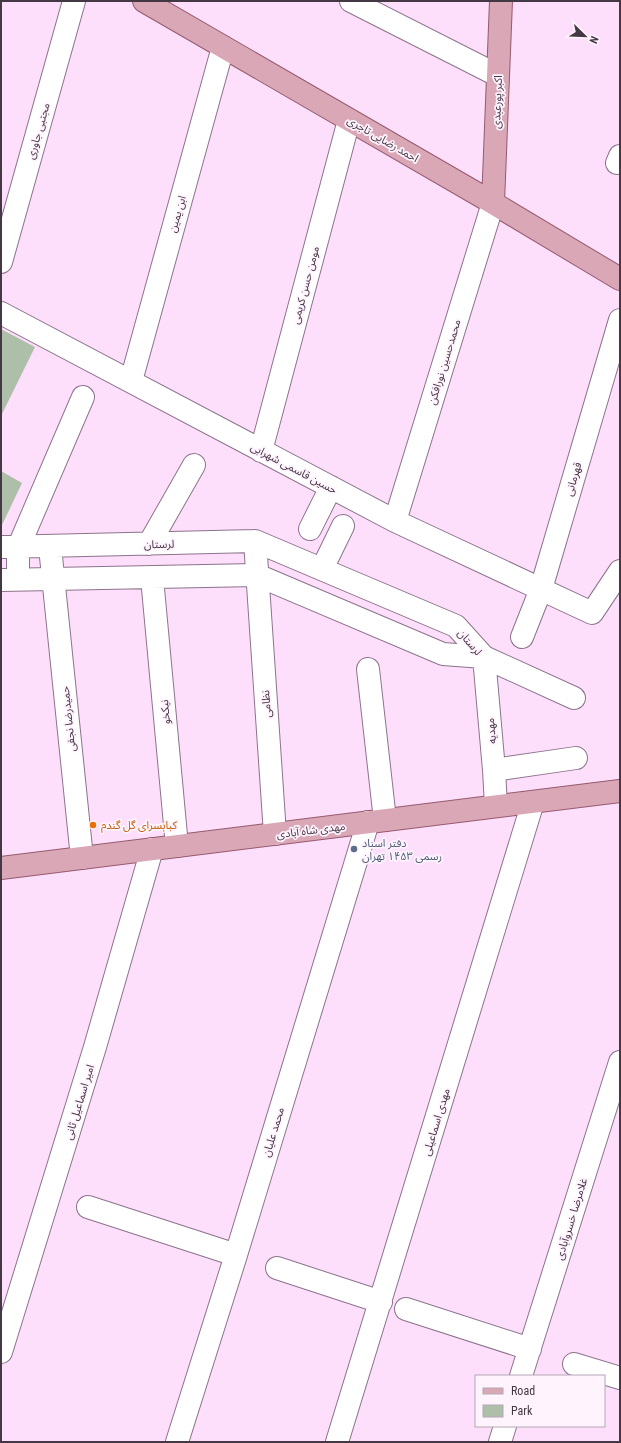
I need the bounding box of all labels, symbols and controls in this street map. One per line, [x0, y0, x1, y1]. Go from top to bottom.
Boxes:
north arrow [565, 16, 605, 56]
text: N [586, 34, 601, 46]
street label: اکبر پورعبدی [490, 75, 506, 129]
street label: مجتبی جاوری [24, 101, 53, 161]
street label: احمد رضایی تاجری [345, 114, 421, 165]
street label: ابن یمین [166, 194, 189, 234]
street label: مومن حسن کریمی [289, 245, 322, 325]
street label: محمدحسین نورافکن [425, 318, 464, 406]
street label: حسین قاسمی شهرابی [248, 440, 340, 497]
street label: قهرمانی [562, 461, 584, 497]
street label: لرستان [144, 538, 174, 551]
street label: لرستان [455, 627, 485, 658]
street label: حمیدرضا نجفی [59, 685, 78, 752]
street label: نظامی [259, 690, 274, 718]
street label: نیکخو [158, 699, 173, 725]
street label: مهدیه [484, 717, 499, 744]
place label: کبابسرای گل گندم [101, 819, 177, 833]
marker: کبابسرای گل گندم [88, 820, 98, 830]
street label: مهدی شاه آبادی [276, 820, 346, 841]
place label: دفتر اسناد رسمی ۱۴۵۳ تهران [362, 837, 442, 863]
marker: دفتر اسناد رسمی ۱۴۵۳ تهران [349, 844, 359, 854]
street label: امیر اسماعیل ثانی [62, 1063, 97, 1141]
street label: مهدی اسماعیلی [420, 1087, 453, 1157]
street label: محمد علیان [260, 1106, 287, 1159]
street label: غلامرضا خسروآبادی [553, 1176, 590, 1262]
legend [475, 1375, 605, 1427]
text: Road [511, 1384, 535, 1398]
text: Park [511, 1404, 533, 1418]

